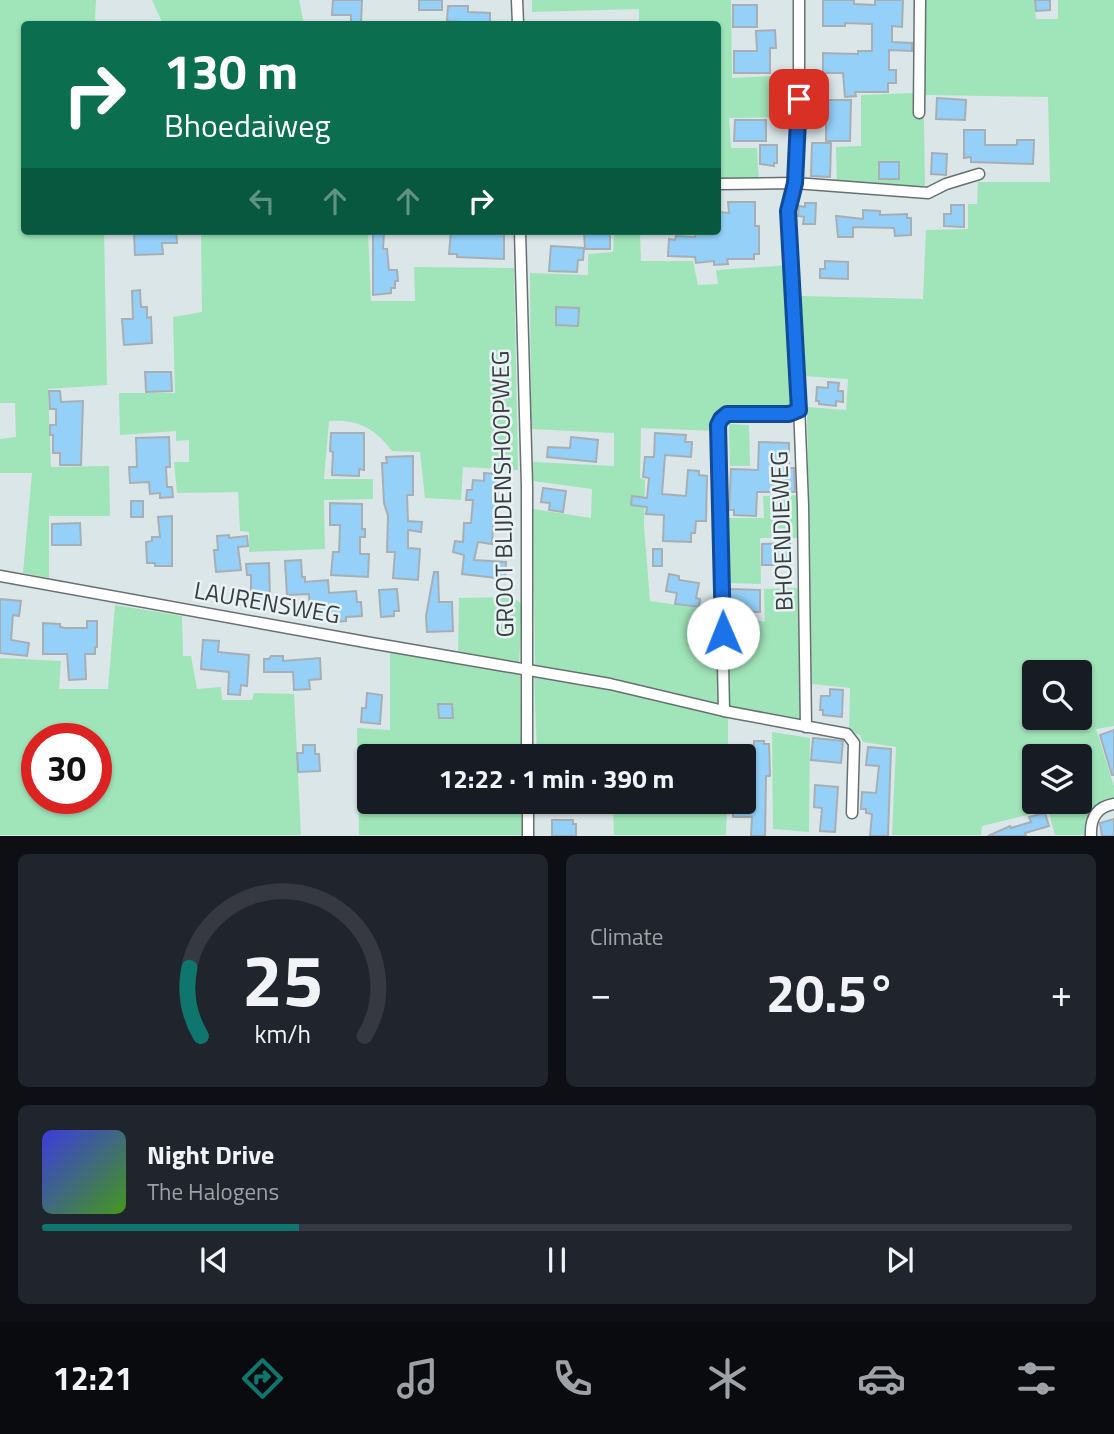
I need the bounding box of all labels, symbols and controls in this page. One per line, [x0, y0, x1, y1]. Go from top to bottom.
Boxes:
text: 130 m [164, 33, 298, 108]
icon: right [49, 49, 140, 140]
pin [769, 69, 829, 129]
icon: arrive [780, 80, 818, 118]
text: Bhoedaiweg [164, 101, 331, 149]
icon: left [243, 182, 281, 220]
icon: ahead [316, 182, 354, 220]
icon: ahead [389, 182, 427, 220]
icon: right [462, 182, 500, 220]
street label: GROOT BLIJDENSHOOPWEG [481, 350, 523, 638]
street label: BHOENDIEWEG [760, 450, 802, 612]
street label: LAURENSWEG [191, 571, 343, 633]
position arrow [686, 596, 760, 670]
map controls [1022, 660, 1092, 814]
button: search [1022, 660, 1092, 730]
speed limit sign: 30 [21, 723, 112, 814]
button: layers [1022, 744, 1092, 814]
text: 12:22 · 1 min · 390 m [439, 759, 674, 798]
text: Climate [590, 919, 663, 954]
text: 25 [242, 925, 324, 1035]
text: 20.5° [766, 953, 896, 1032]
text: − [590, 964, 611, 1022]
text: + [1051, 964, 1072, 1022]
text: km/h [255, 1015, 311, 1053]
text: Night Drive [147, 1135, 274, 1174]
text: The Halogens [147, 1174, 279, 1209]
icon: previous [195, 1241, 233, 1279]
icon: pause [538, 1241, 576, 1279]
icon: next [881, 1241, 919, 1279]
text: 12:21 [53, 1354, 133, 1402]
icon: directions [238, 1354, 287, 1403]
icon: music [393, 1354, 442, 1403]
icon: phone [548, 1354, 597, 1403]
icon: climate [703, 1354, 752, 1403]
icon: car [857, 1354, 906, 1403]
icon: filters [1012, 1354, 1061, 1403]

